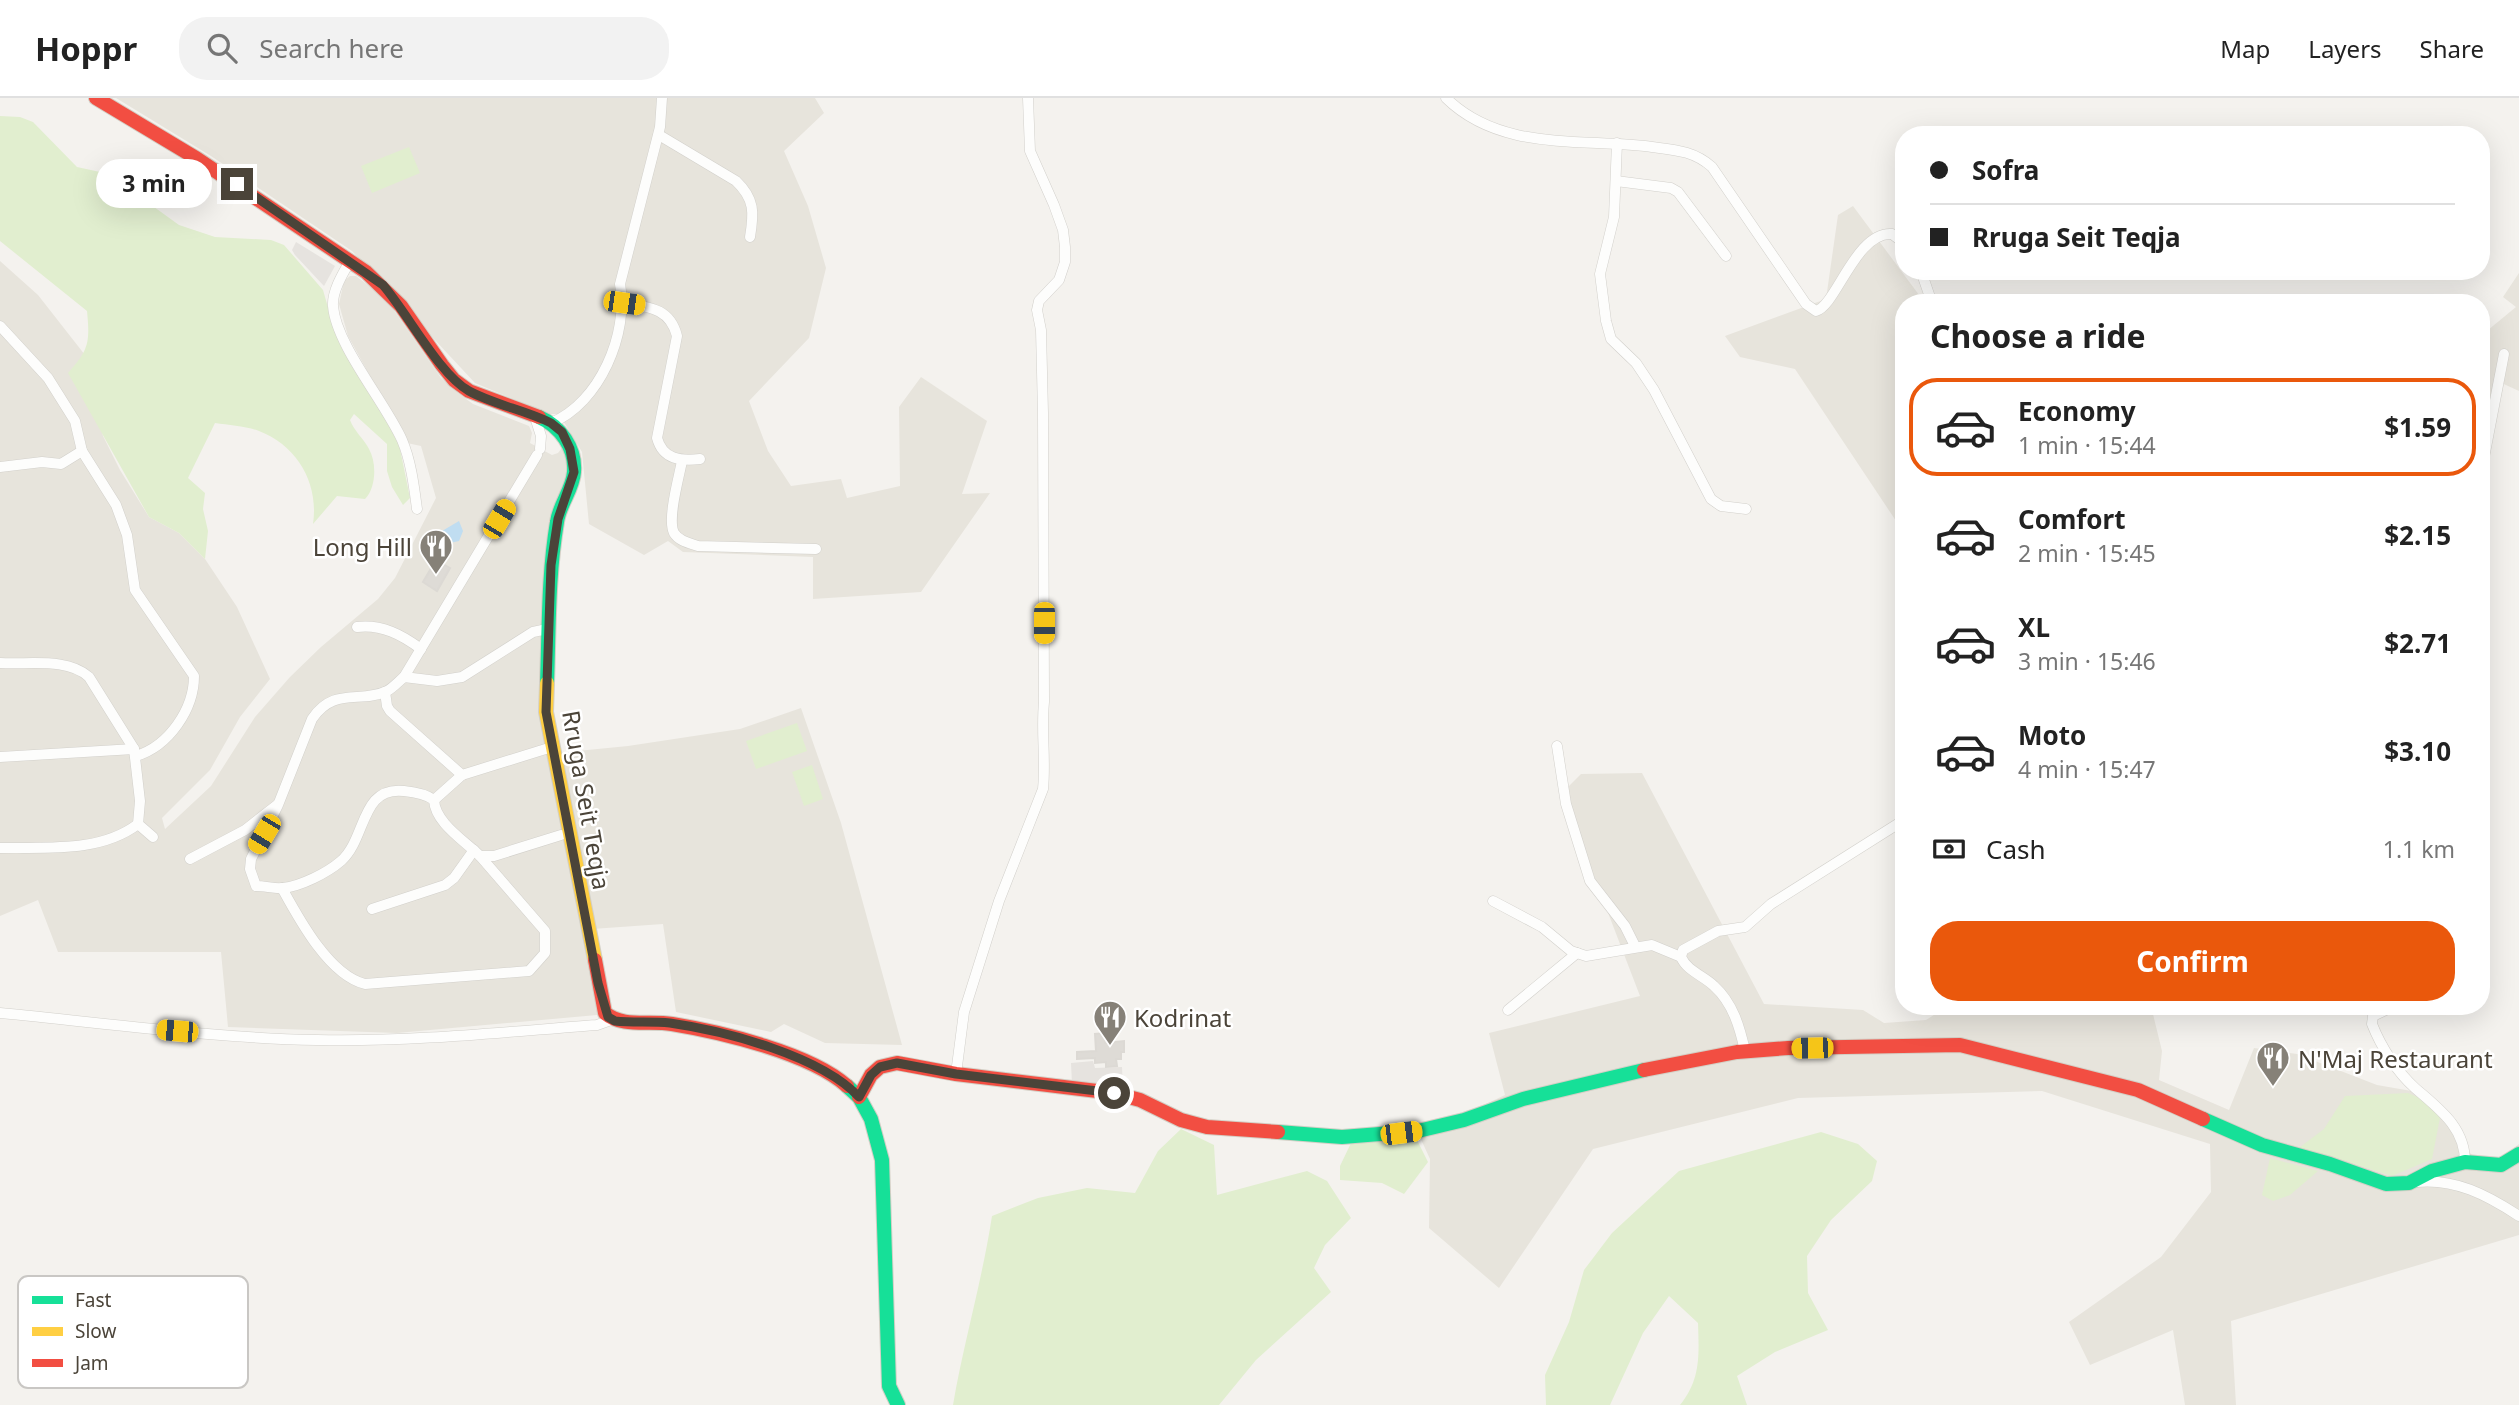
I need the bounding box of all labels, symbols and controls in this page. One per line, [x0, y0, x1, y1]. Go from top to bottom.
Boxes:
search box [179, 17, 669, 80]
text: Hoppr [35, 26, 137, 71]
icon: search [203, 29, 241, 67]
text: Search here [259, 30, 404, 66]
text: Map [2220, 32, 2270, 65]
text: Layers [2308, 32, 2382, 65]
text: Share [2420, 32, 2484, 65]
text: Sofra [1972, 152, 2039, 188]
callout: 3 min [97, 160, 212, 208]
text: 3 min [122, 167, 186, 199]
route end [221, 168, 253, 200]
text: Rruga Seit Teqja [1972, 219, 2180, 255]
car [602, 290, 647, 316]
text: Choose a ride [1930, 314, 2146, 357]
text: Economy [2018, 393, 2136, 429]
icon: car [1934, 396, 1997, 459]
text: $1.59 [2384, 409, 2451, 445]
text: 1 min · 15:44 [2018, 429, 2156, 461]
car [480, 496, 519, 542]
text: Comfort [2018, 501, 2126, 537]
icon: car [1934, 504, 1997, 567]
text: $2.15 [2384, 517, 2451, 553]
restaurant icon: Long Hill [417, 527, 455, 576]
place label: Long Hill [313, 530, 412, 563]
text: 2 min · 15:45 [2018, 537, 2156, 569]
car [1034, 602, 1055, 644]
text: XL [2018, 609, 2050, 645]
icon: car [1934, 612, 1997, 675]
text: $2.71 [2384, 625, 2451, 661]
text: 3 min · 15:46 [2018, 645, 2156, 677]
street label: Rruga Seit Teqja [555, 708, 619, 892]
text: Moto [2018, 717, 2086, 753]
icon: car [1934, 720, 1997, 783]
text: $3.10 [2384, 733, 2451, 769]
text: 4 min · 15:47 [2018, 753, 2156, 785]
car [245, 811, 284, 857]
icon: cash [1930, 830, 1968, 868]
text: Cash [1986, 831, 2046, 867]
text: 1.1 km [2383, 833, 2455, 865]
button: Confirm [1930, 921, 2455, 1001]
restaurant icon: Kodrinat [1091, 998, 1129, 1047]
place label: Kodrinat [1134, 1001, 1232, 1034]
car [156, 1019, 199, 1043]
car [1791, 1037, 1834, 1059]
restaurant icon: N'Maj Restaurant [2254, 1039, 2292, 1088]
place label: N'Maj Restaurant [2298, 1042, 2493, 1075]
route start [1098, 1077, 1130, 1109]
car [1379, 1120, 1424, 1146]
legend [18, 1276, 248, 1388]
text: Fast [75, 1287, 112, 1313]
text: Slow [75, 1318, 116, 1344]
text: Jam [73, 1350, 109, 1376]

